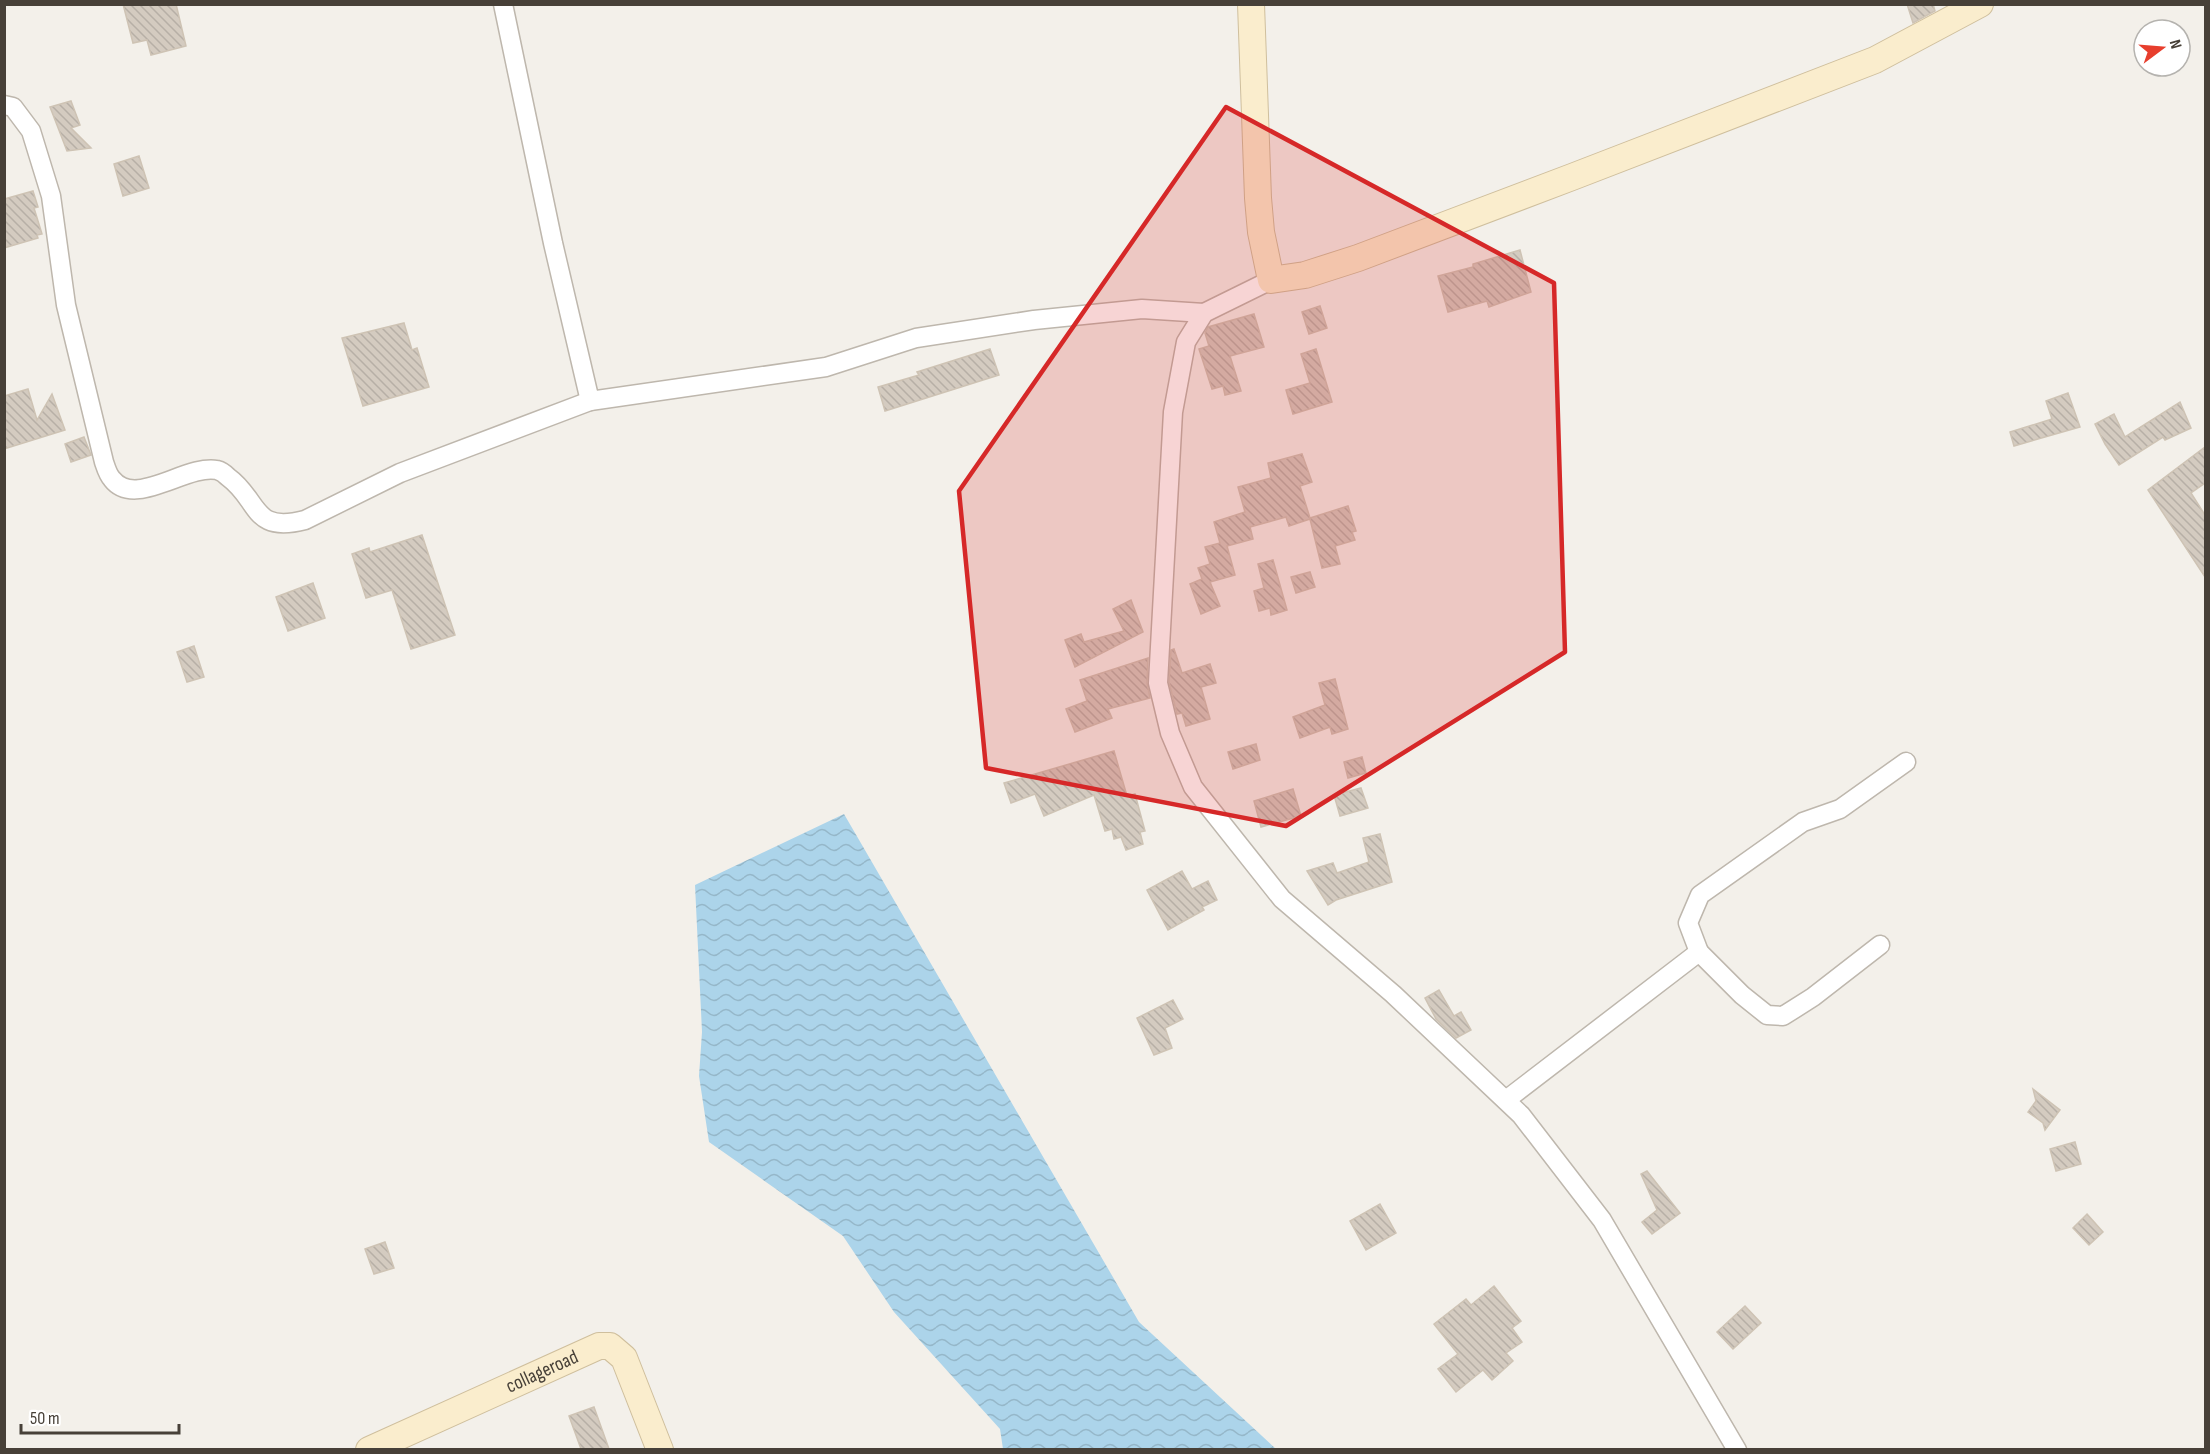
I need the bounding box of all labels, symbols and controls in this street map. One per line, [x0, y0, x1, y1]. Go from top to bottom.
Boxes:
north arrow [2132, 18, 2192, 78]
text: N [2165, 38, 2185, 51]
street label: collageroad [502, 1345, 582, 1399]
scale bar [21, 1397, 178, 1435]
text: 50 m [30, 1408, 60, 1429]

